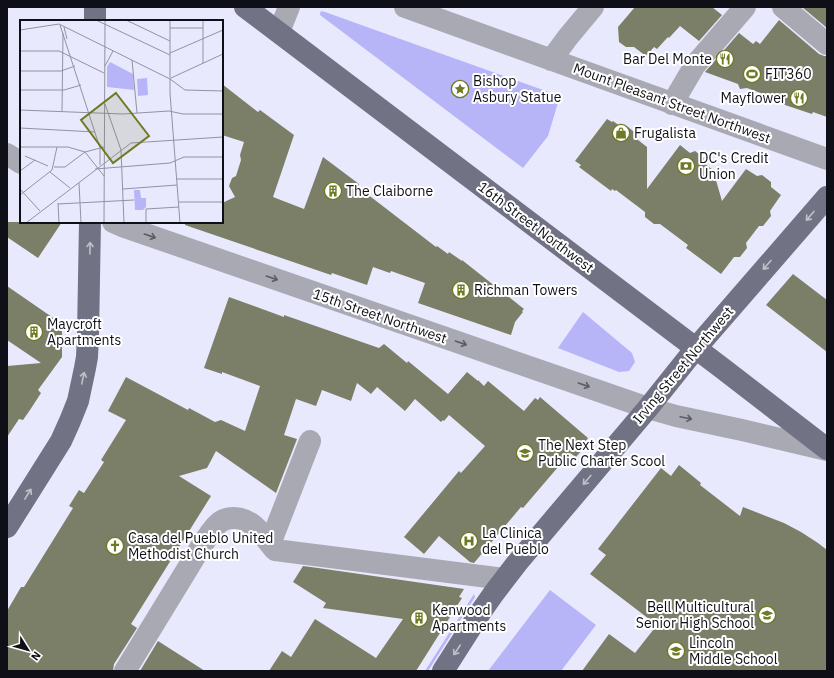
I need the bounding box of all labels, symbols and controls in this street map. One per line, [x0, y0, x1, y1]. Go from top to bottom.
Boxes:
inset map [20, 20, 223, 223]
restaurant icon: Bar Del Monte [715, 49, 735, 69]
place label: Bar Del Monte [623, 50, 712, 68]
street label: Mount Pleasant Street Northwest [571, 59, 773, 147]
sports icon: FIT360 [742, 64, 762, 84]
place label: FIT360 [765, 65, 812, 83]
place label: Bishop Asbury Statue [473, 72, 562, 106]
place icon: Bishop Asbury Statue [450, 79, 470, 99]
restaurant icon: Mayflower [789, 88, 809, 108]
place label: Mayflower [721, 89, 786, 107]
shop icon: Frugalista [611, 123, 631, 143]
place label: Frugalista [634, 124, 696, 142]
place label: DC's Credit Union [699, 149, 769, 183]
bank icon: DC's Credit Union [676, 156, 696, 176]
street label: 16th Street Northwest [475, 178, 598, 276]
building icon: The Claiborne [323, 181, 343, 201]
place label: The Claiborne [346, 182, 433, 200]
one-way arrow [806, 211, 815, 221]
one-way arrow [143, 232, 155, 240]
one-way arrow [86, 242, 94, 255]
one-way arrow [763, 260, 772, 271]
one-way arrow [266, 275, 278, 283]
building icon: Richman Towers [451, 280, 471, 300]
place label: Richman Towers [474, 281, 578, 299]
street label: 15th Street Northwest [311, 285, 449, 347]
street label: Irving Street Northwest [629, 303, 737, 427]
place label: Maycroft Apartments [47, 315, 121, 349]
building icon: Maycroft Apartments [24, 322, 44, 342]
one-way arrow [455, 340, 467, 348]
one-way arrow [80, 371, 88, 384]
one-way arrow [578, 382, 590, 390]
one-way arrow [679, 414, 692, 422]
place label: The Next Step Public Charter Scool [538, 436, 665, 470]
school or university icon: The Next Step Public Charter Scool [515, 443, 535, 463]
one-way arrow [582, 475, 591, 486]
one-way arrow [24, 488, 32, 500]
place label: La Clinica del Pueblo [482, 524, 549, 558]
place label: Casa del Pueblo United Methodist Church [128, 529, 274, 563]
hospital icon: La Clinica del Pueblo [459, 531, 479, 551]
church icon: Casa del Pueblo United Methodist Church [105, 536, 125, 556]
place label: Bell Multicultural Senior High School [636, 598, 754, 632]
place label: Kenwood Apartments [432, 601, 506, 635]
school or university icon: Bell Multicultural Senior High School [757, 605, 777, 625]
building icon: Kenwood Apartments [409, 608, 429, 628]
north arrow [8, 630, 48, 670]
place label: Lincoln Middle School [689, 634, 778, 668]
school or university icon: Lincoln Middle School [666, 641, 686, 661]
one-way arrow [452, 644, 460, 656]
text: N [28, 649, 44, 663]

